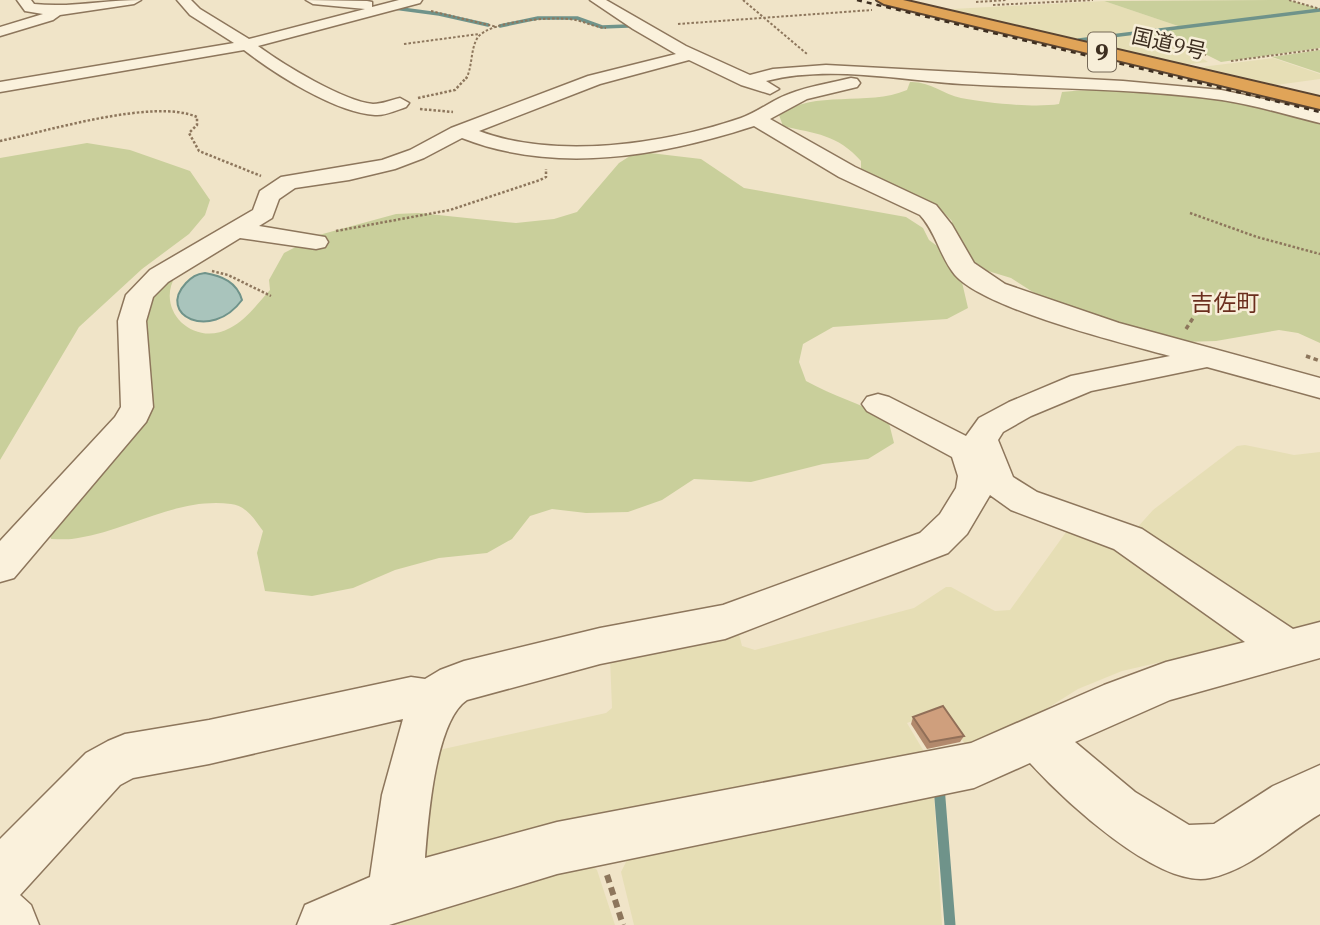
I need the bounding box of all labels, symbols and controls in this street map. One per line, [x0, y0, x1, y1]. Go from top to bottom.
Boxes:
street label: 国道9号 [1129, 21, 1209, 65]
road number: 9 [1088, 32, 1116, 72]
district label: 吉佐町 [1191, 287, 1260, 317]

